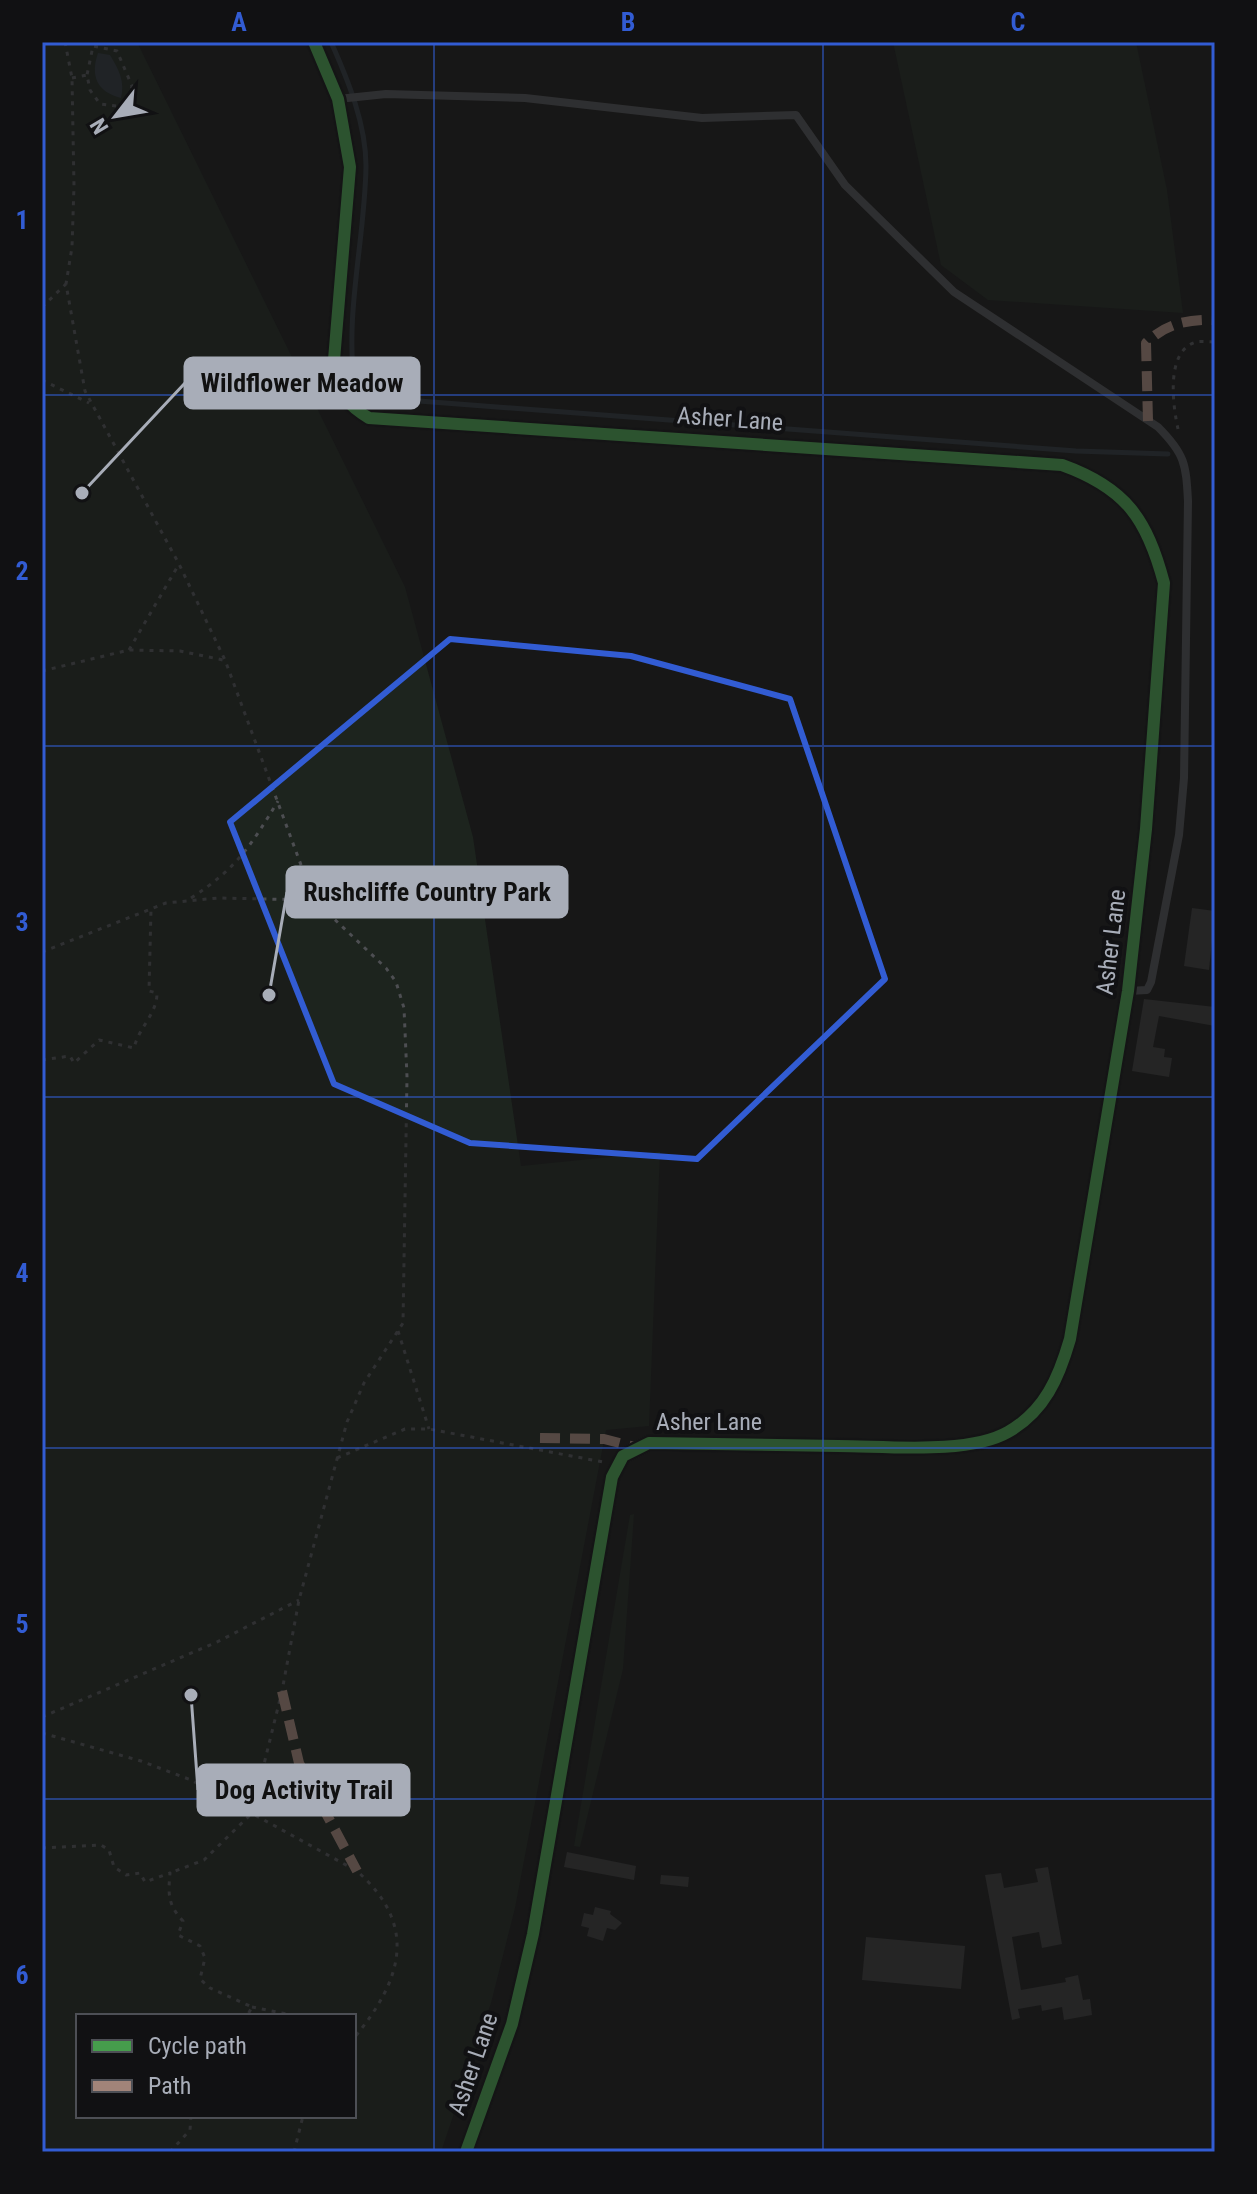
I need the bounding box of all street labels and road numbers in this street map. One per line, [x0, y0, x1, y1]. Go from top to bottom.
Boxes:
street label: Asher Lane [676, 401, 784, 437]
street label: Asher Lane [1091, 888, 1131, 996]
street label: Asher Lane [656, 1408, 762, 1436]
street label: Asher Lane [442, 2009, 504, 2119]

